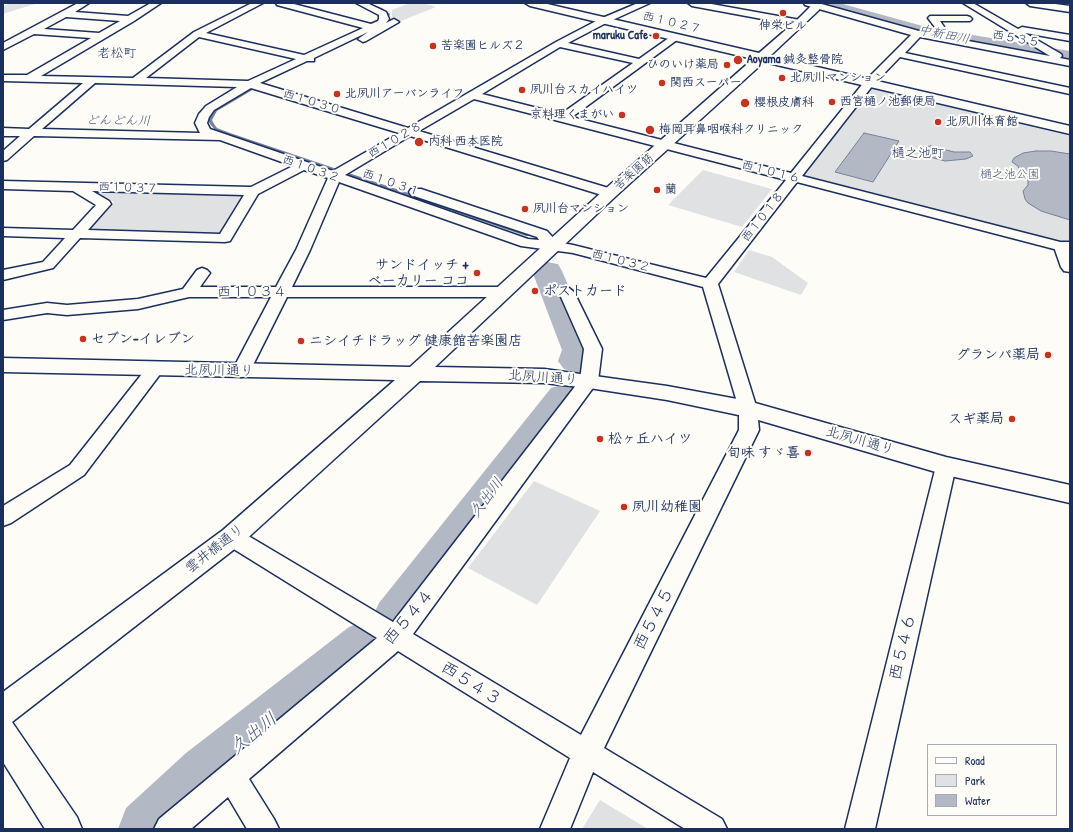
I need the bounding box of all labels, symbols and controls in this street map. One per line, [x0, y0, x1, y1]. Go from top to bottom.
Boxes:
marker: 伸栄ビル [778, 8, 788, 18]
street label: 西１０２７ [641, 9, 703, 37]
place label: 伸栄ビル [759, 19, 807, 33]
water label: 中新田川 [917, 22, 971, 48]
street label: 西５３５ [991, 28, 1041, 50]
place label: maruku Cafe [593, 29, 648, 43]
marker: maruku Cafe [651, 31, 661, 41]
place label: 苦楽園ヒルズ２ [441, 39, 525, 53]
marker: 苦楽園ヒルズ２ [428, 41, 438, 51]
district label: 老松町 [98, 46, 136, 62]
place label: Aoyama 鍼灸整骨院 [747, 53, 843, 67]
marker: Aoyama 鍼灸整骨院 [732, 54, 744, 66]
place label: ひのいけ薬局 [647, 58, 719, 72]
marker: ひのいけ薬局 [722, 60, 732, 70]
place label: 北夙川マンション [790, 71, 886, 85]
marker: 北夙川マンション [777, 73, 787, 83]
place label: 関西スーパー [670, 76, 742, 90]
marker: 関西スーパー [657, 78, 667, 88]
place label: 夙川台スカイハイツ [530, 83, 638, 97]
marker: 夙川台スカイハイツ [517, 85, 527, 95]
street label: 西１０３０ [281, 86, 343, 118]
place label: 北夙川アーバンライフ [345, 87, 465, 101]
marker: 北夙川アーバンライフ [332, 89, 342, 99]
place label: 西宮樋ノ池郵便局 [840, 95, 936, 109]
place label: 櫻根皮膚科 [754, 96, 814, 110]
marker: 櫻根皮膚科 [739, 97, 751, 109]
marker: 西宮樋ノ池郵便局 [827, 97, 837, 107]
place label: 京料理くまがい [530, 108, 614, 122]
marker: 京料理くまがい [617, 110, 627, 120]
water label: どんどん川 [85, 113, 151, 129]
place label: 北夙川体育館 [946, 115, 1018, 129]
marker: 北夙川体育館 [933, 117, 943, 127]
street label: 西１０２８ [365, 119, 425, 161]
place label: 梅岡耳鼻咽喉科クリニック [659, 123, 803, 137]
marker: 梅岡耳鼻咽喉科クリニック [644, 124, 656, 136]
place label: 内科 西本医院 [428, 135, 503, 149]
marker: 内科 西本医院 [413, 136, 425, 148]
district label: 樋之池町 [892, 146, 944, 162]
street label: 苦楽園筋 [611, 151, 657, 193]
street label: 西１０３２ [280, 152, 342, 186]
street label: 西１０１６ [740, 158, 802, 186]
street label: 西１０３１ [360, 166, 422, 200]
park label: 樋之池公園 [980, 168, 1040, 182]
street label: 西１０３７ [98, 180, 158, 196]
place label: 蘭 [665, 183, 677, 197]
marker: 蘭 [652, 185, 662, 195]
street label: 西１０１８ [739, 189, 787, 245]
place label: 夙川台マンション [533, 202, 629, 216]
marker: 夙川台マンション [520, 204, 530, 214]
street label: 西１０３２ [590, 247, 652, 275]
place label: サンドイッチ + ベーカリー ココ [368, 257, 469, 290]
marker: サンドイッチ + ベーカリー ココ [472, 268, 482, 278]
place label: ポストカード [543, 283, 627, 299]
street label: 西１０３４ [217, 284, 287, 300]
marker: ポストカード [530, 286, 540, 296]
place label: セブン-イレブン [91, 331, 195, 347]
place label: ニシイチドラッグ 健康館苦楽園店 [309, 333, 522, 349]
marker: セブン-イレブン [78, 334, 88, 344]
marker: ニシイチドラッグ 健康館苦楽園店 [296, 336, 306, 346]
place label: グランパ薬局 [956, 347, 1040, 363]
marker: グランパ薬局 [1043, 350, 1053, 360]
street label: 北夙川通り [184, 362, 254, 380]
street label: 北夙川通り [507, 367, 579, 389]
place label: スギ薬局 [948, 411, 1004, 427]
marker: スギ薬局 [1007, 414, 1017, 424]
street label: 北夙川通り [824, 423, 896, 459]
place label: 松ヶ丘ハイツ [608, 431, 692, 447]
marker: 松ヶ丘ハイツ [595, 434, 605, 444]
place label: 旬味 すゞ喜 [727, 445, 800, 461]
marker: 旬味 すゞ喜 [803, 448, 813, 458]
water label: 久出川 [466, 475, 508, 521]
place label: 夙川幼稚園 [632, 499, 702, 515]
marker: 夙川幼稚園 [619, 502, 629, 512]
street label: 雲井橋通り [182, 521, 248, 577]
street label: 西５４４ [379, 584, 439, 650]
street label: 西５４５ [629, 584, 679, 654]
street label: 西５４６ [885, 612, 921, 682]
street label: 西５４３ [437, 657, 505, 711]
water label: 久出川 [226, 709, 282, 759]
legend [927, 744, 1057, 816]
text: Road [965, 752, 985, 769]
text: Park [965, 772, 985, 789]
text: Water [965, 792, 991, 809]

